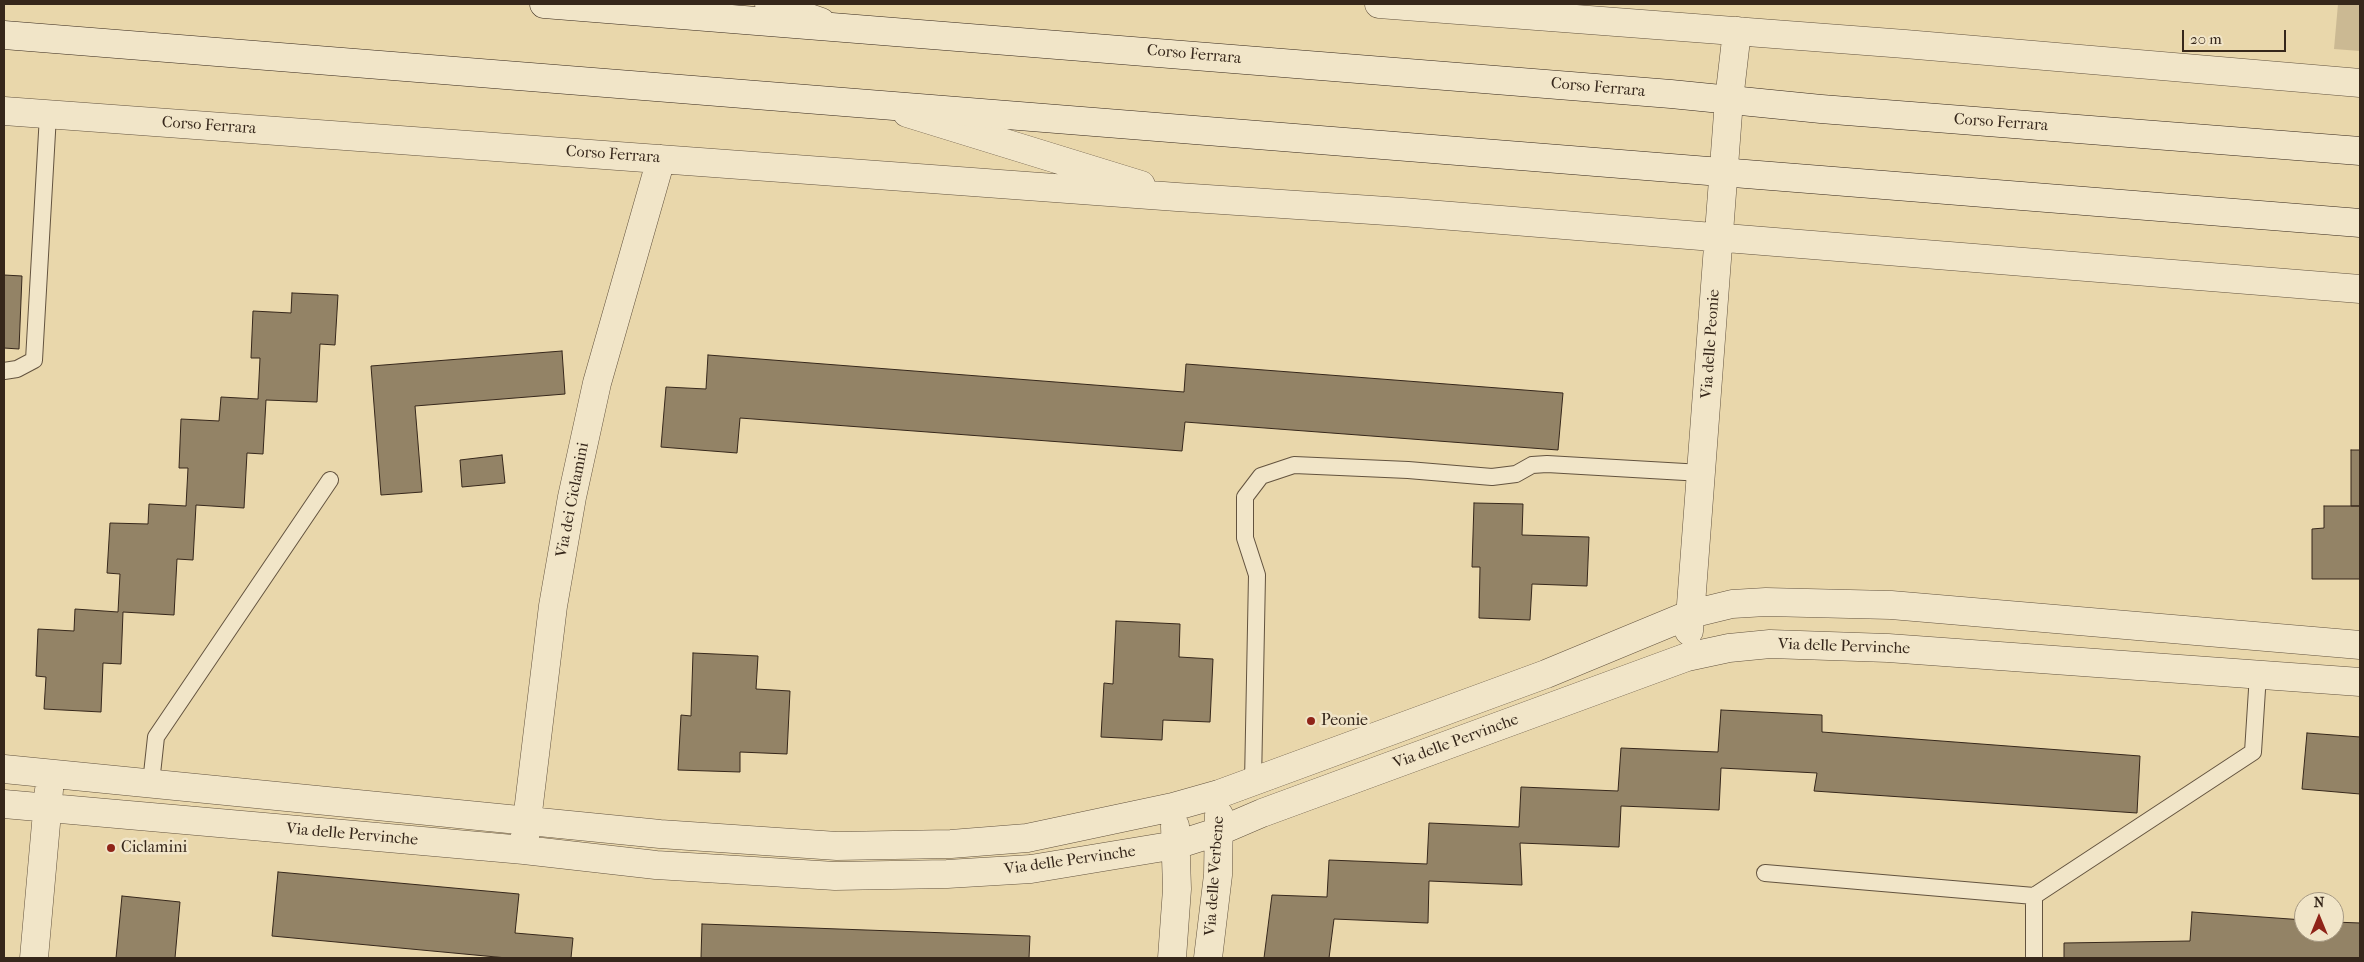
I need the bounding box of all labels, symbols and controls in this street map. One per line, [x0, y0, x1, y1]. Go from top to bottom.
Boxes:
scale bar [2184, 20, 2288, 52]
text: 20 m [2190, 30, 2222, 48]
street label: Corso Ferrara [1146, 41, 1242, 69]
street label: Corso Ferrara [1550, 74, 1646, 102]
street label: Corso Ferrara [1953, 110, 2049, 136]
street label: Corso Ferrara [161, 113, 257, 139]
street label: Corso Ferrara [565, 142, 661, 168]
street label: Via delle Peonie [1698, 289, 1724, 399]
street label: Via dei Ciclamini [552, 441, 594, 559]
street label: Via delle Pervinche [1778, 635, 1910, 659]
street label: Via delle Pervinche [1391, 710, 1521, 774]
place label: Peonie [1321, 711, 1368, 731]
marker: Peonie [1305, 715, 1317, 727]
street label: Via delle Verbene [1201, 815, 1229, 937]
street label: Via delle Pervinche [285, 820, 419, 850]
place label: Ciclamini [121, 838, 187, 858]
marker: Ciclamini [105, 842, 117, 854]
street label: Via delle Pervinche [1003, 842, 1137, 880]
north arrow [2294, 892, 2344, 942]
text: N [2314, 894, 2324, 911]

